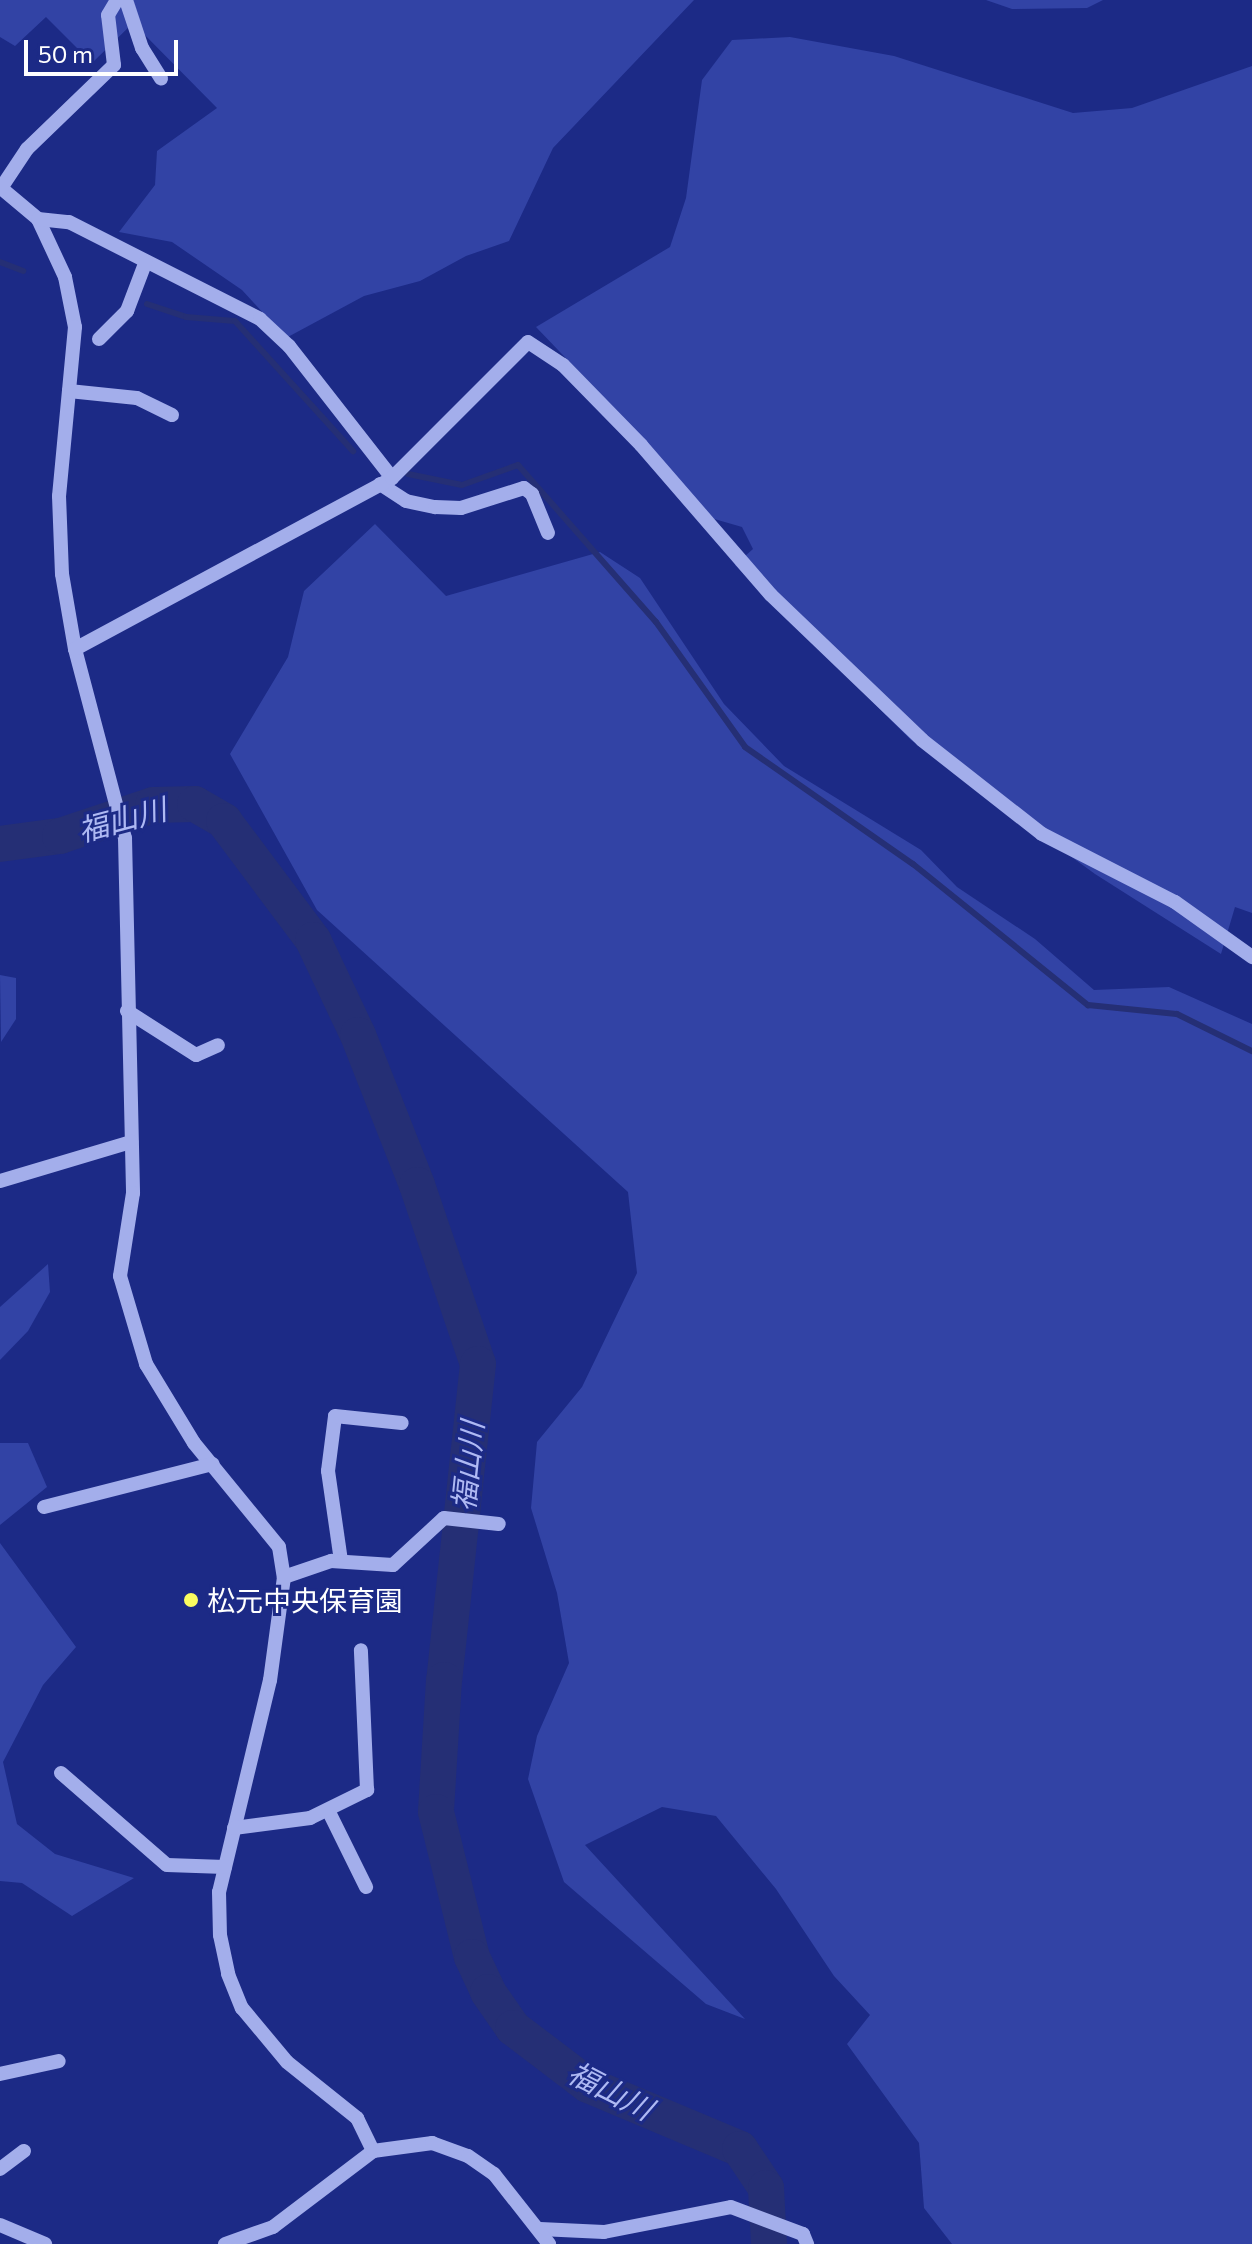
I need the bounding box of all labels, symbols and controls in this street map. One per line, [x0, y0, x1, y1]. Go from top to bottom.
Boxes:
scale bar [28, 24, 182, 74]
text: 50 m [38, 39, 93, 68]
water label: 福山川 [74, 790, 170, 848]
water label: 福山川 [444, 1419, 490, 1513]
place label: 松元中央保育園 [207, 1583, 403, 1617]
marker: 松元中央保育園 [182, 1591, 200, 1609]
water label: 福山川 [563, 2054, 659, 2126]

